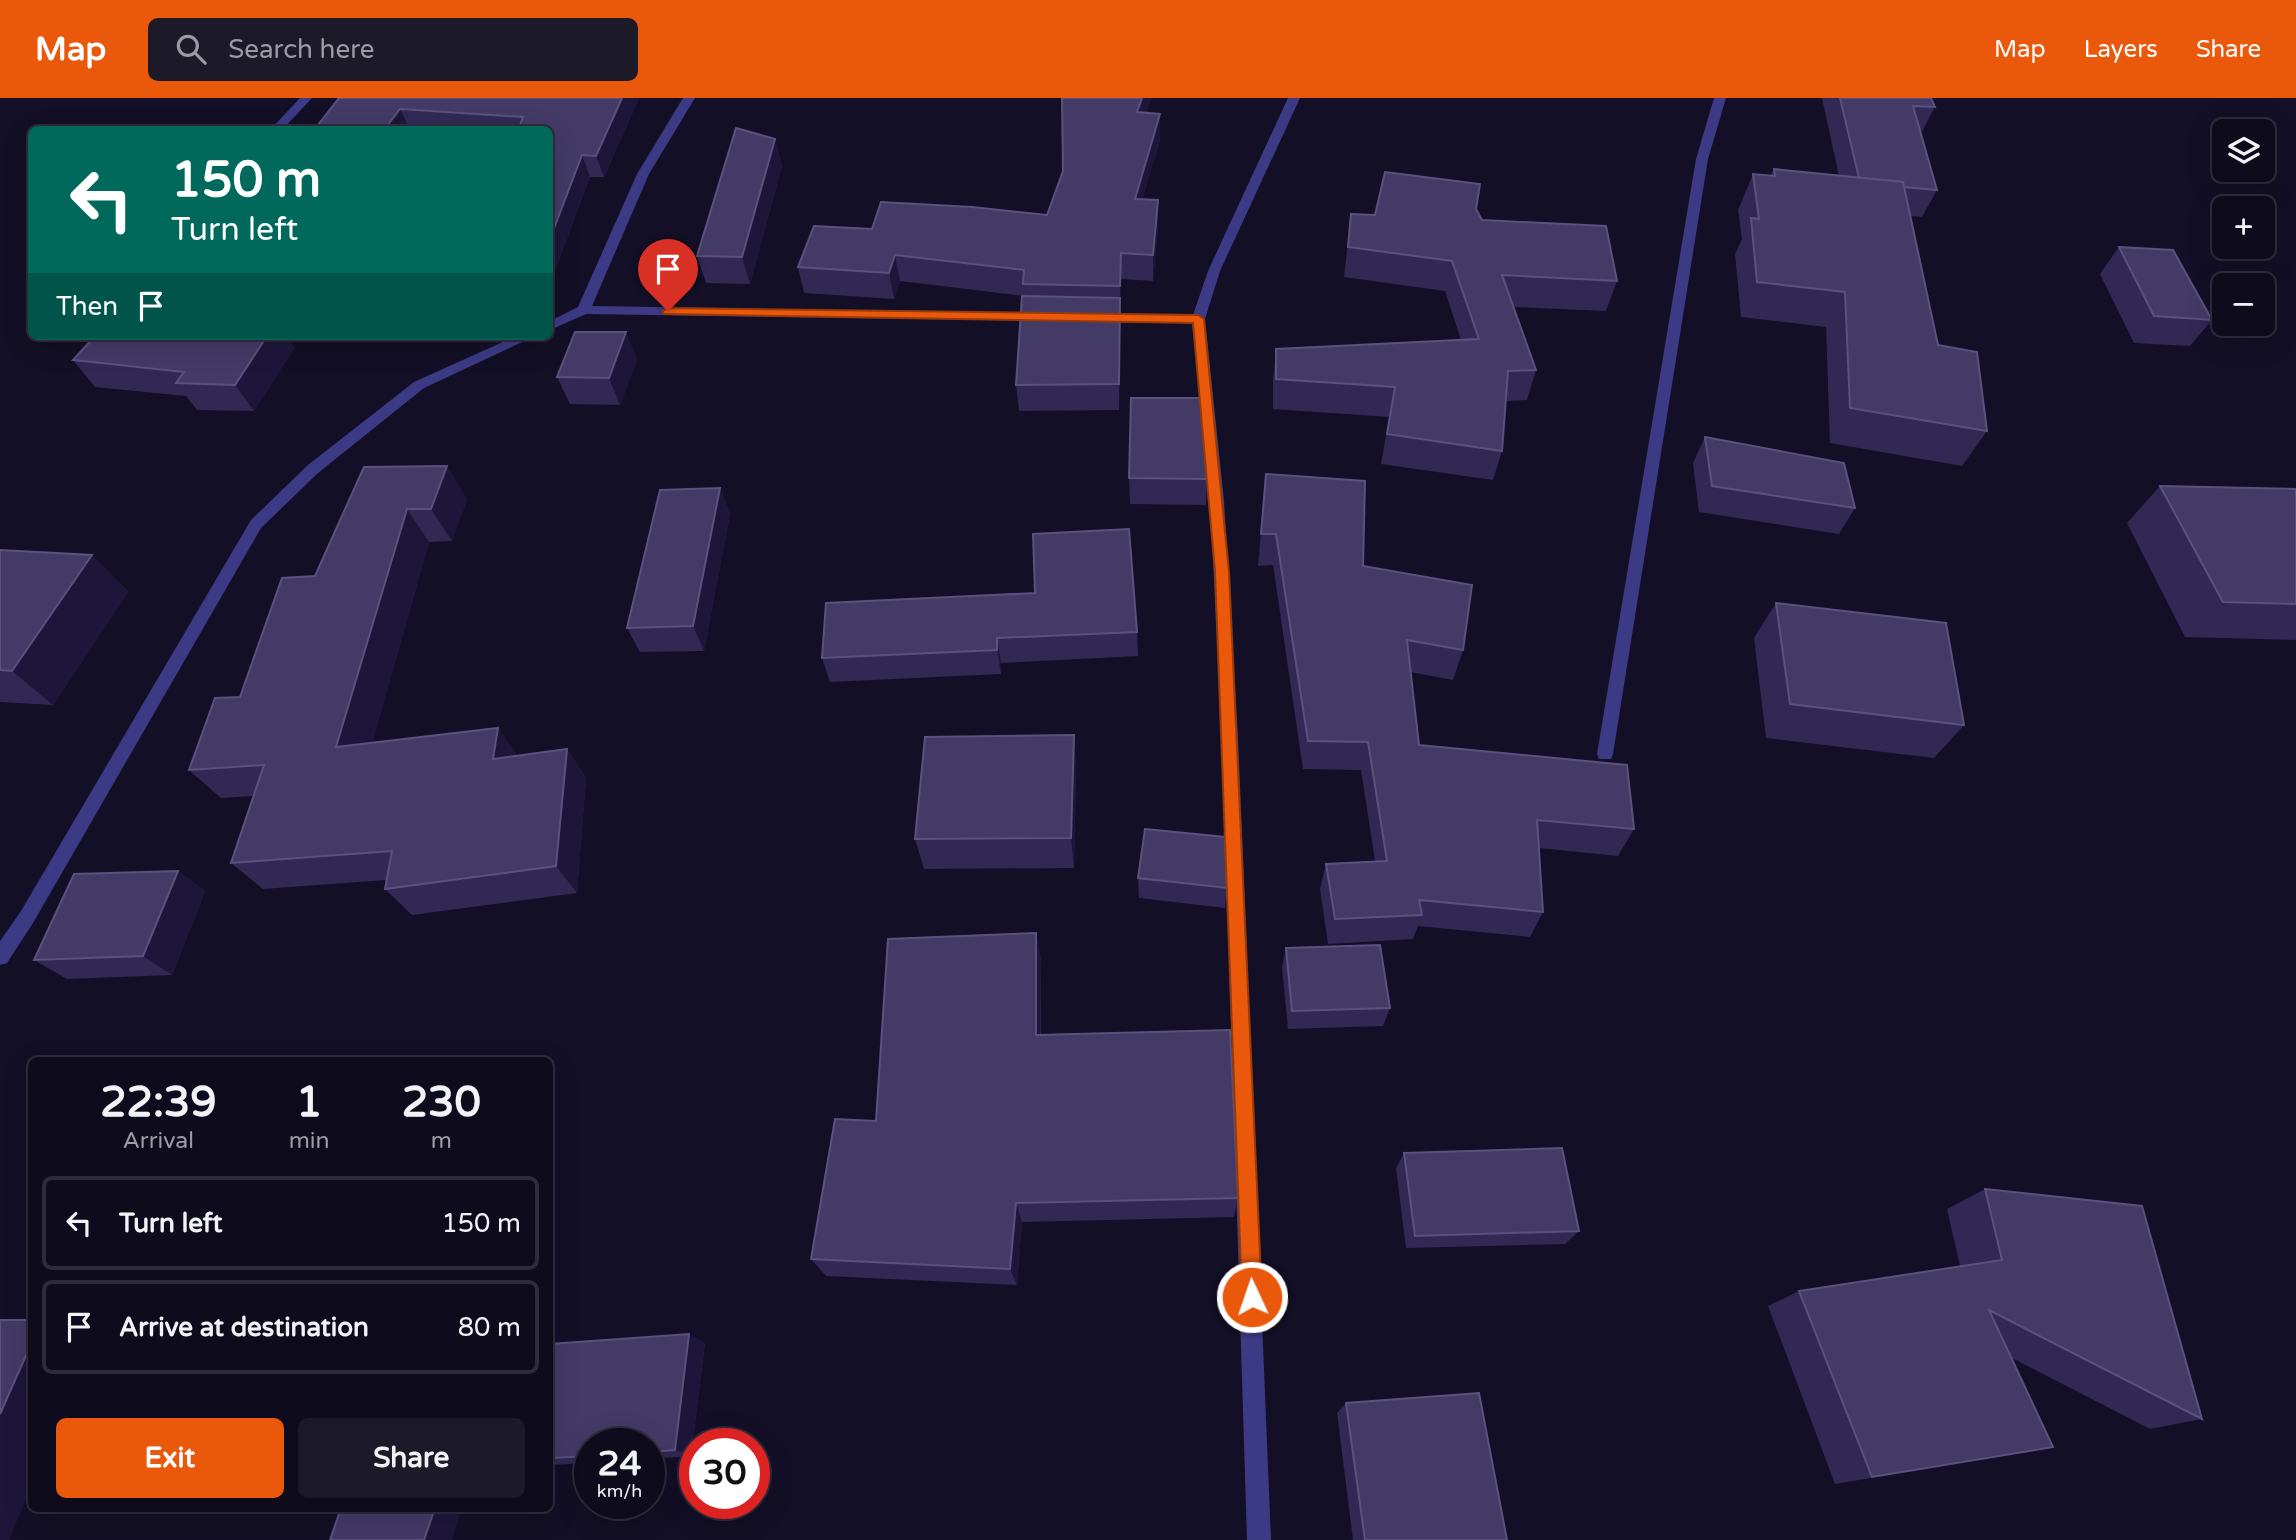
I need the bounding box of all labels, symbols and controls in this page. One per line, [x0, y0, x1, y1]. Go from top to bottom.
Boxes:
search box [148, 18, 638, 81]
text: Map [35, 30, 106, 69]
icon: search [172, 30, 210, 68]
text: Search here [228, 34, 374, 65]
text: Map [1994, 35, 2046, 64]
text: Layers [2084, 35, 2158, 64]
text: Share [2196, 35, 2261, 64]
map controls [2212, 119, 2275, 336]
button: layers [2212, 119, 2275, 182]
text: 150 m [171, 151, 321, 210]
icon: left [56, 154, 147, 245]
button: + [2212, 196, 2275, 259]
text: Turn left [171, 211, 298, 249]
pin [638, 239, 698, 311]
icon: arrive [649, 250, 687, 288]
button: − [2212, 273, 2275, 336]
icon: arrive [132, 287, 170, 325]
text: Then [56, 291, 118, 322]
text: 22:39 [100, 1077, 217, 1128]
text: 1 [296, 1077, 322, 1128]
text: 230 [402, 1077, 481, 1128]
text: Arrival [123, 1127, 194, 1155]
text: min [289, 1127, 330, 1155]
text: m [431, 1127, 452, 1155]
icon: left [60, 1204, 98, 1242]
text: Turn left [119, 1208, 222, 1239]
text: 150 m [441, 1208, 521, 1239]
position arrow [1215, 1260, 1289, 1334]
icon: arrive [60, 1308, 98, 1346]
text: Arrive at destination [119, 1312, 369, 1343]
text: 80 m [458, 1312, 521, 1343]
button: Exit [56, 1418, 284, 1498]
button: Share [298, 1418, 525, 1498]
speed limit sign: 30 [679, 1428, 770, 1519]
text: 24 [598, 1443, 641, 1485]
text: km/h [597, 1480, 642, 1502]

